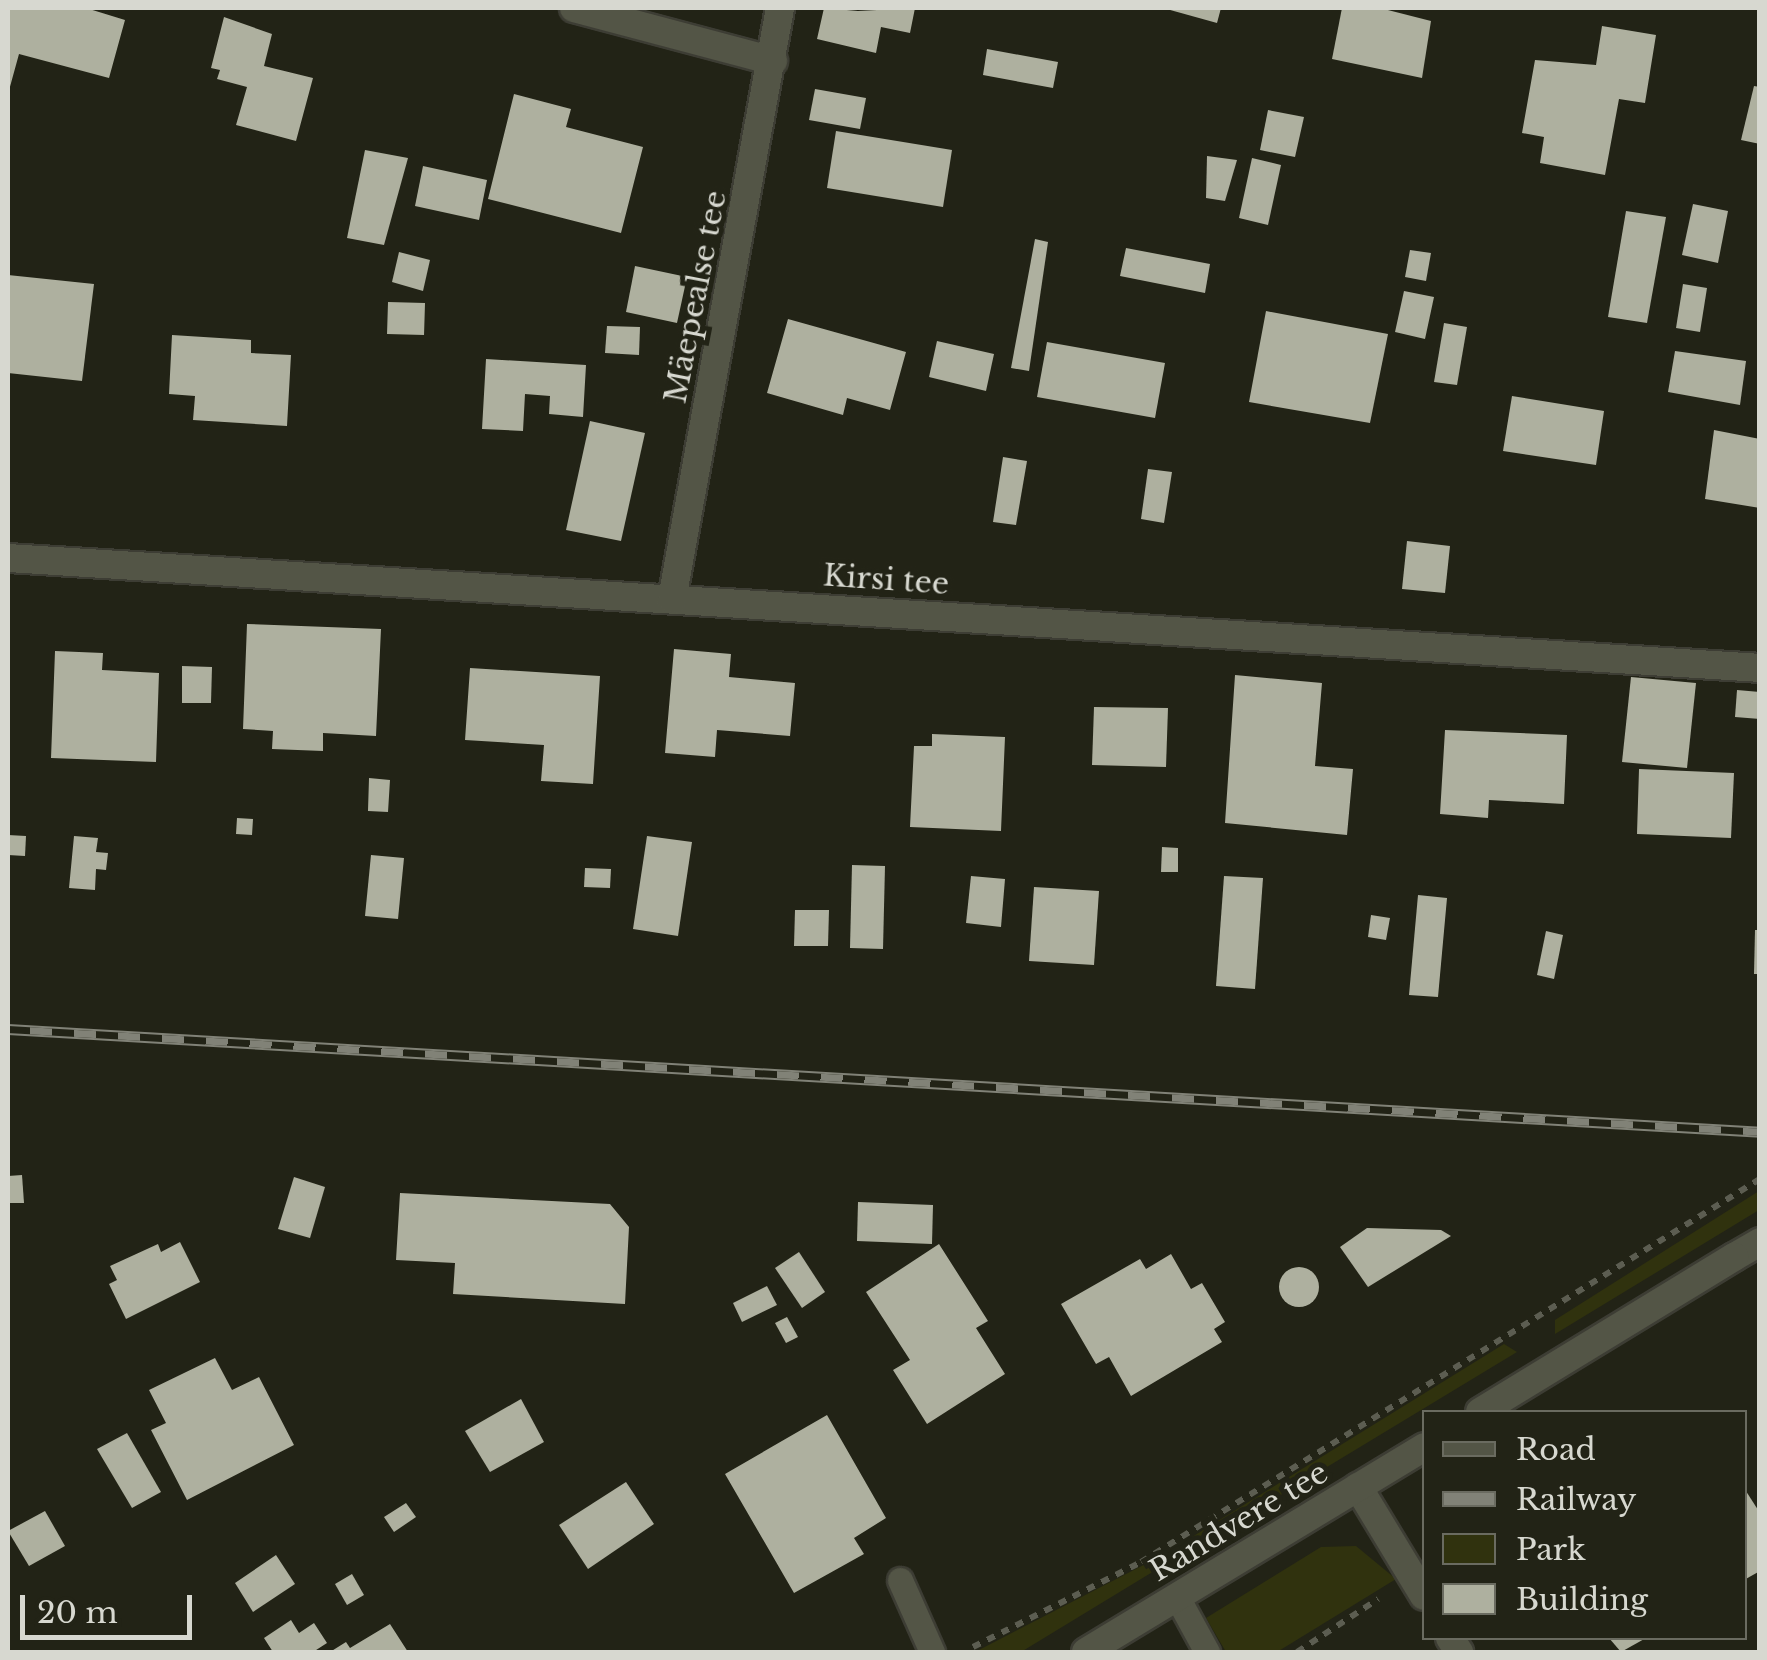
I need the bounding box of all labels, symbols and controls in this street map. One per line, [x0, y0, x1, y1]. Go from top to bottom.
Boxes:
street label: Mäepealse tee [658, 188, 734, 406]
street label: Kirsi tee [822, 558, 950, 602]
legend [1422, 1410, 1747, 1640]
text: Road [1516, 1431, 1596, 1468]
street label: Randvere tee [1143, 1455, 1335, 1589]
text: Railway [1516, 1481, 1636, 1518]
text: Park [1516, 1531, 1586, 1568]
scale bar [25, 1575, 198, 1637]
text: Building [1516, 1581, 1648, 1618]
text: 20 m [37, 1594, 118, 1631]

